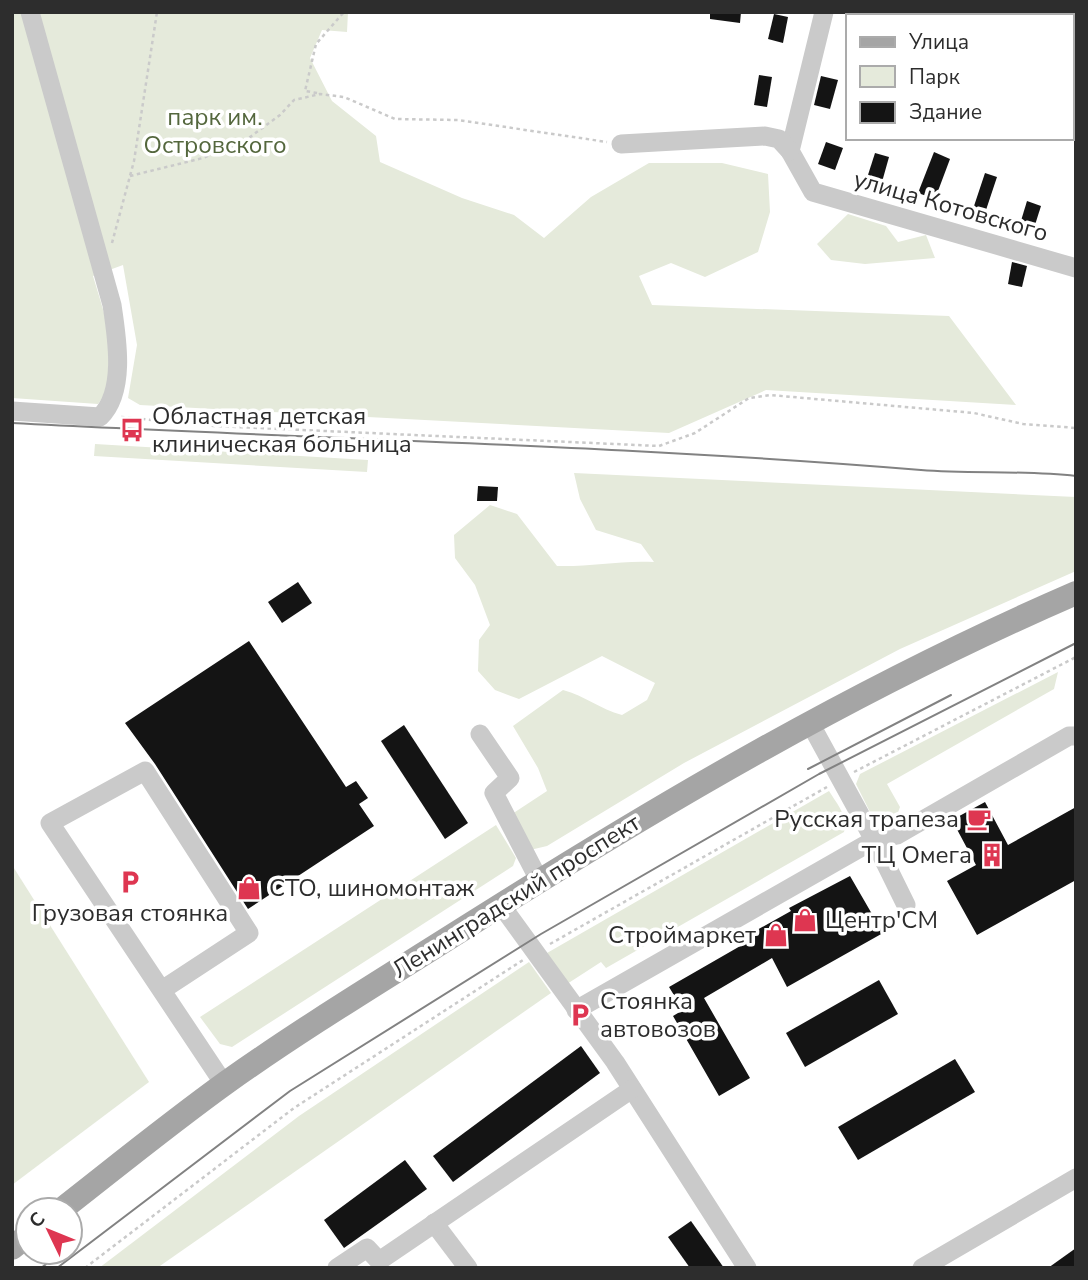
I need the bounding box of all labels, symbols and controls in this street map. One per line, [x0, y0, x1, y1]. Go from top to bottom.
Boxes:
legend [846, 14, 1074, 140]
text: Улица [908, 28, 969, 56]
text: Парк [909, 63, 961, 91]
text: Здание [909, 98, 982, 126]
park label: парк им. Островского [144, 101, 286, 161]
street label: улица Котовского [850, 163, 1052, 249]
place label: Областная детская клиническая больница [152, 400, 412, 460]
bus stop icon: Областная детская клиническая больница [118, 416, 146, 444]
place label: Русская трапеза [774, 803, 959, 835]
cafe icon: Русская трапеза [965, 805, 993, 833]
street label: Ленинградский проспект [386, 806, 646, 985]
place label: ТЦ Омега [862, 839, 972, 871]
building icon: ТЦ Омега [978, 841, 1006, 869]
parking icon: Грузовая стоянка [116, 868, 144, 896]
place label: СТО, шиномонтаж [269, 872, 475, 904]
shop icon: СТО, шиномонтаж [235, 874, 263, 902]
place label: Грузовая стоянка [32, 897, 228, 929]
place label: Центр'СМ [825, 904, 938, 936]
shop icon: Центр'СМ [791, 906, 819, 934]
place label: Строймаркет [608, 919, 756, 951]
shop icon: Строймаркет [762, 921, 790, 949]
place label: Стоянка автовозов [600, 985, 716, 1045]
parking icon: Стоянка автовозов [566, 1001, 594, 1029]
north arrow [14, 1196, 84, 1266]
text: С [23, 1206, 51, 1234]

